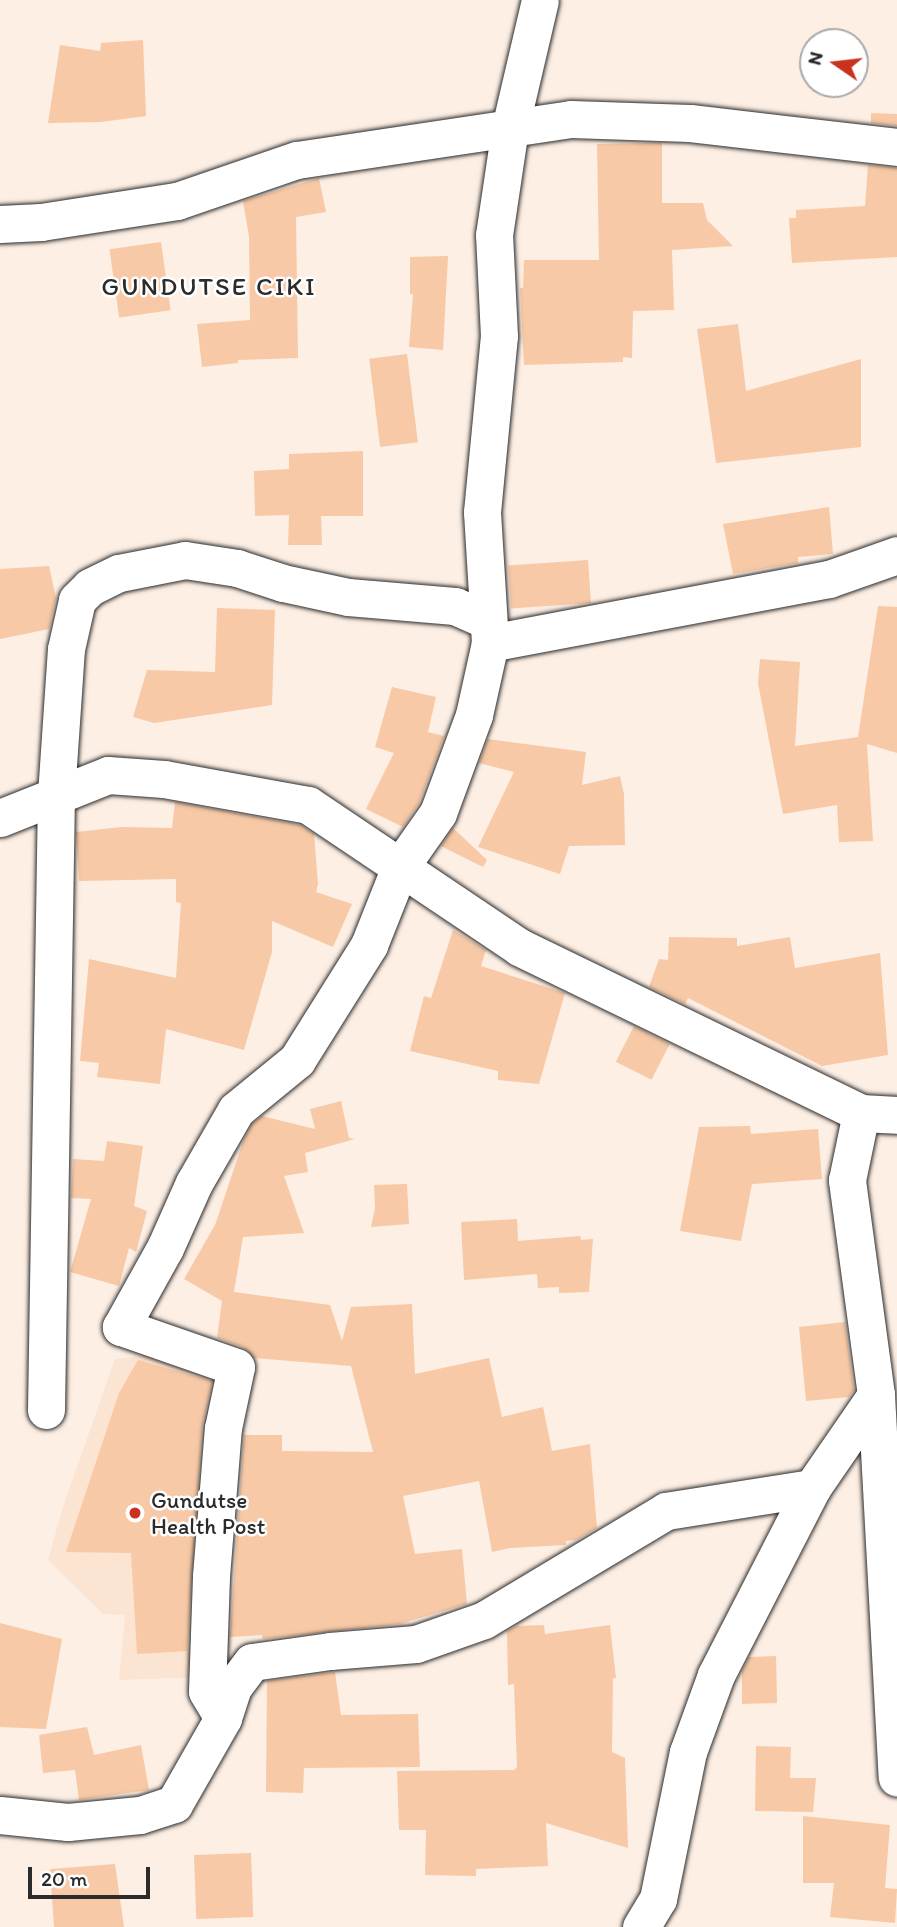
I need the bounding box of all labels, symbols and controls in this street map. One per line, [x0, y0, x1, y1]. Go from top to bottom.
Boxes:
north arrow [799, 28, 869, 98]
text: N [802, 49, 828, 67]
district label: GUNDUTSE CIKI [105, 271, 313, 303]
place label: Gundutse Health Post [151, 1486, 265, 1540]
marker: Gundutse Health Post [125, 1503, 145, 1523]
scale bar [32, 1854, 154, 1898]
text: 20 m [41, 1866, 87, 1891]

